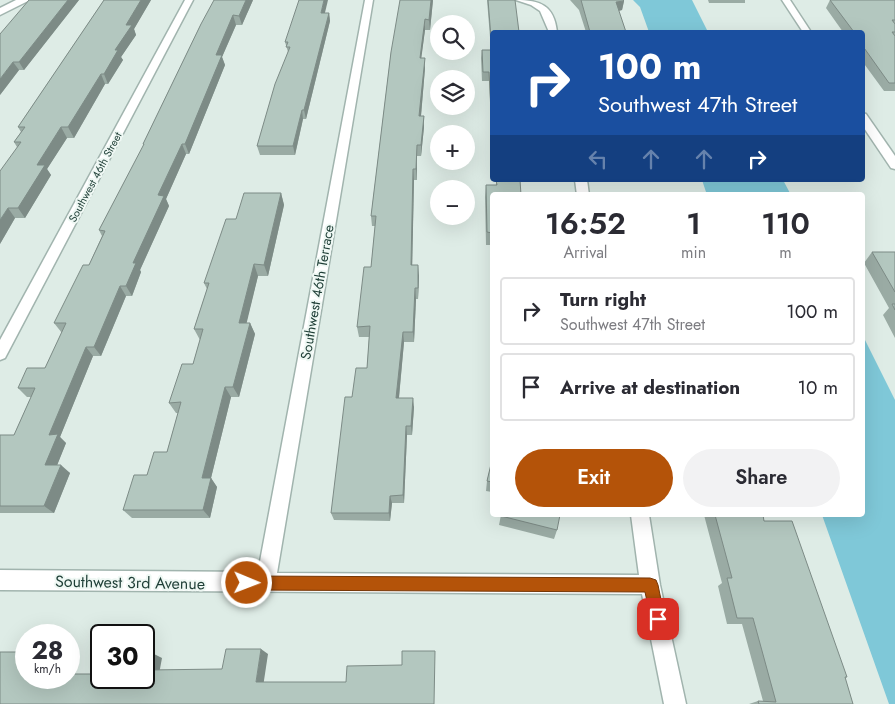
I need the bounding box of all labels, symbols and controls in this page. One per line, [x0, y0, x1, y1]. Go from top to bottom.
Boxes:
map controls [430, 15, 475, 225]
button: search [430, 15, 475, 60]
text: 100 m [598, 42, 701, 92]
icon: right [515, 50, 580, 115]
button: layers [430, 70, 475, 115]
text: Southwest 47th Street [598, 88, 797, 120]
button: + [430, 125, 475, 170]
street label: Southwest 46th Street [64, 129, 126, 225]
icon: left [584, 145, 612, 173]
icon: ahead [637, 145, 665, 173]
icon: ahead [690, 145, 718, 173]
icon: right [743, 145, 771, 173]
button: − [430, 180, 475, 225]
text: 16:52 [545, 202, 626, 245]
text: 1 [686, 202, 701, 245]
text: 110 [761, 202, 810, 245]
street label: Southwest 46th Terrace [295, 223, 339, 361]
text: Arrival [563, 241, 608, 264]
text: min [681, 241, 706, 264]
text: m [779, 241, 792, 264]
text: Turn right [560, 286, 646, 313]
icon: right [517, 297, 545, 325]
text: 100 m [786, 298, 838, 325]
text: Southwest 47th Street [560, 313, 705, 336]
icon: arrive [517, 373, 545, 401]
text: Arrive at destination [560, 374, 740, 401]
text: 10 m [798, 374, 838, 401]
button: Exit [515, 449, 673, 507]
button: Share [683, 449, 840, 507]
position arrow [220, 556, 272, 608]
street label: Southwest 3rd Avenue [55, 570, 205, 595]
pin [637, 598, 679, 640]
icon: arrive [644, 605, 672, 633]
speed limit sign: 30 [90, 624, 155, 689]
text: 28 [31, 632, 64, 668]
text: km/h [34, 660, 61, 678]

